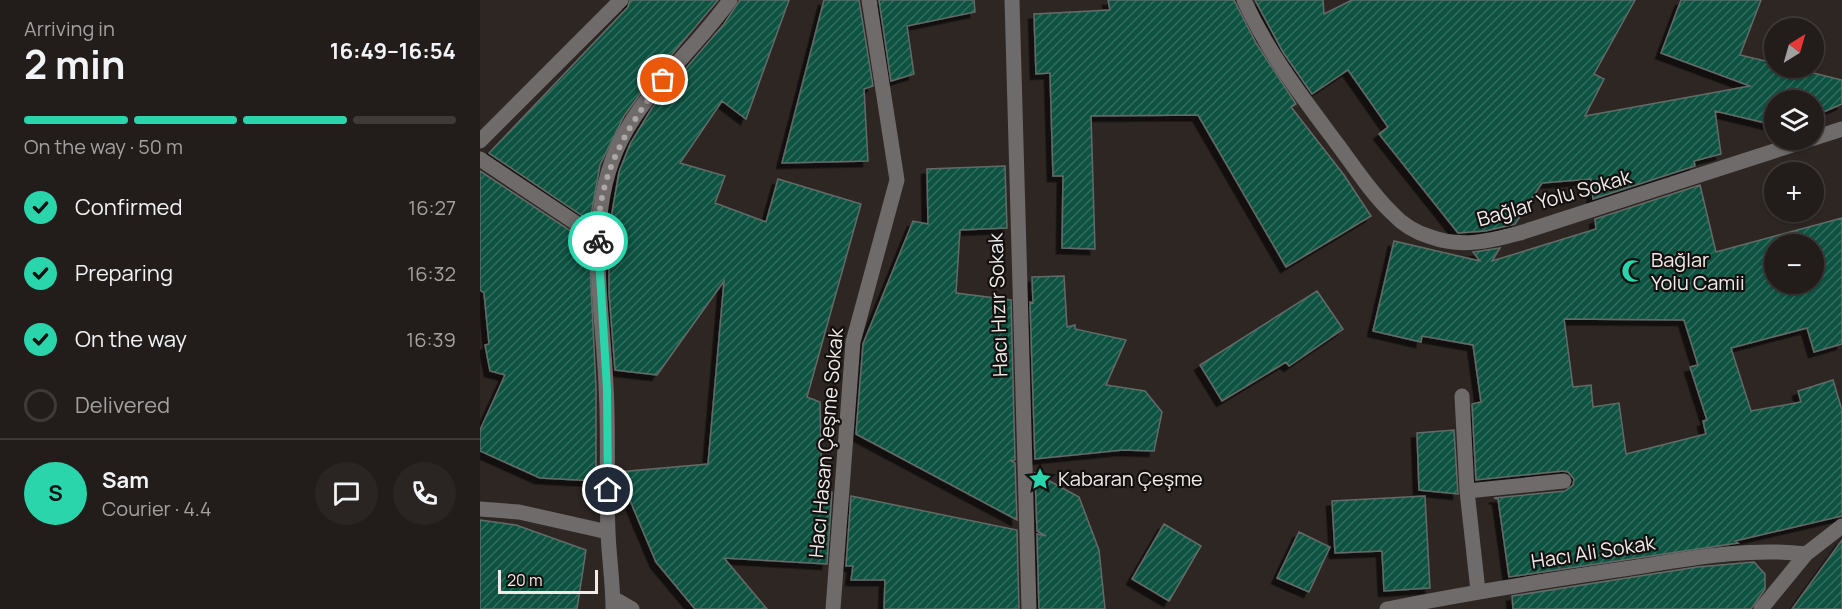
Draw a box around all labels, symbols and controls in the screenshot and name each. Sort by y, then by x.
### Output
text: Arriving in [24,15,115,42]
north arrow [1764,18,1824,78]
map controls [1764,18,1824,294]
text: 16:49–16:54 [330,36,456,66]
text: 2 min [24,37,125,91]
pin [637,54,688,105]
icon: bag [646,63,679,96]
button: layers [1764,90,1824,150]
text: On the way · 50 m [24,133,183,160]
street label: Bağlar Yolu Sokak [1474,162,1635,232]
button: + [1764,162,1824,222]
icon: check [24,191,57,224]
text: Confirmed [75,192,183,222]
text: 16:27 [408,194,456,221]
courier [568,211,628,271]
icon: bike [582,225,615,258]
street label: Hacı Hızır Sokak [981,231,1014,378]
button: − [1764,234,1824,294]
place label: Bağlar Yolu Camii [1651,246,1745,296]
icon: check [24,257,57,290]
text: Preparing [75,258,173,288]
mosque icon: Bağlar Yolu Camii [1620,258,1646,284]
text: 16:32 [407,260,456,287]
icon: check [24,323,57,356]
text: On the way [75,324,187,354]
text: 16:39 [406,326,456,353]
street label: Hacı Hasan Çeşme Sokak [802,326,849,559]
text: Delivered [75,390,170,420]
button: chat [315,462,378,525]
button: phone [393,462,456,525]
pin [582,464,633,515]
text: Sam [102,465,149,495]
place label: Kabaran Çeşme [1058,465,1203,492]
place icon: Kabaran Çeşme [1027,466,1053,492]
icon: home [591,473,624,506]
text: S [48,478,63,508]
text: Courier · 4.4 [102,495,212,522]
street label: Hacı Ali Sokak [1529,528,1658,575]
scale bar [498,567,598,594]
text: 20 m [507,569,543,591]

